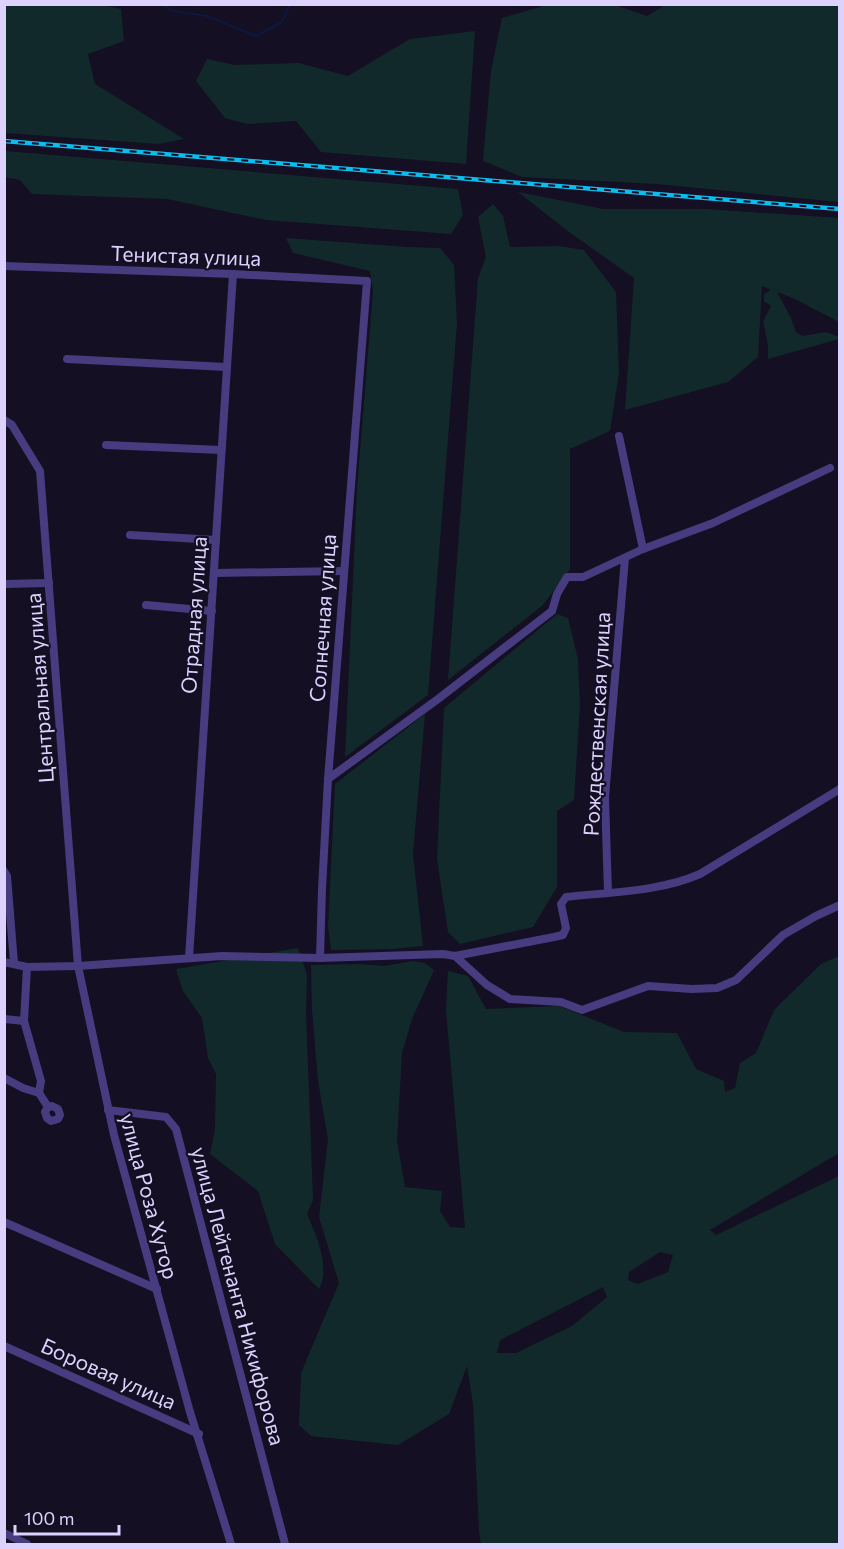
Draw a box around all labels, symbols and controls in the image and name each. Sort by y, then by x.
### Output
street label: Тенистая улица [110,240,262,270]
street label: Солнечная улица [304,533,340,703]
street label: Отрадная улица [175,535,211,695]
street label: Центральная улица [20,592,58,784]
street label: Рождественская улица [578,611,614,837]
street label: улица Роза Хутор [116,1110,184,1282]
street label: улица Лейтенанта Никифорова [187,1144,291,1448]
street label: Боровая улица [38,1332,180,1414]
scale bar [15,1498,118,1536]
text: 100 m [24,1507,74,1529]

